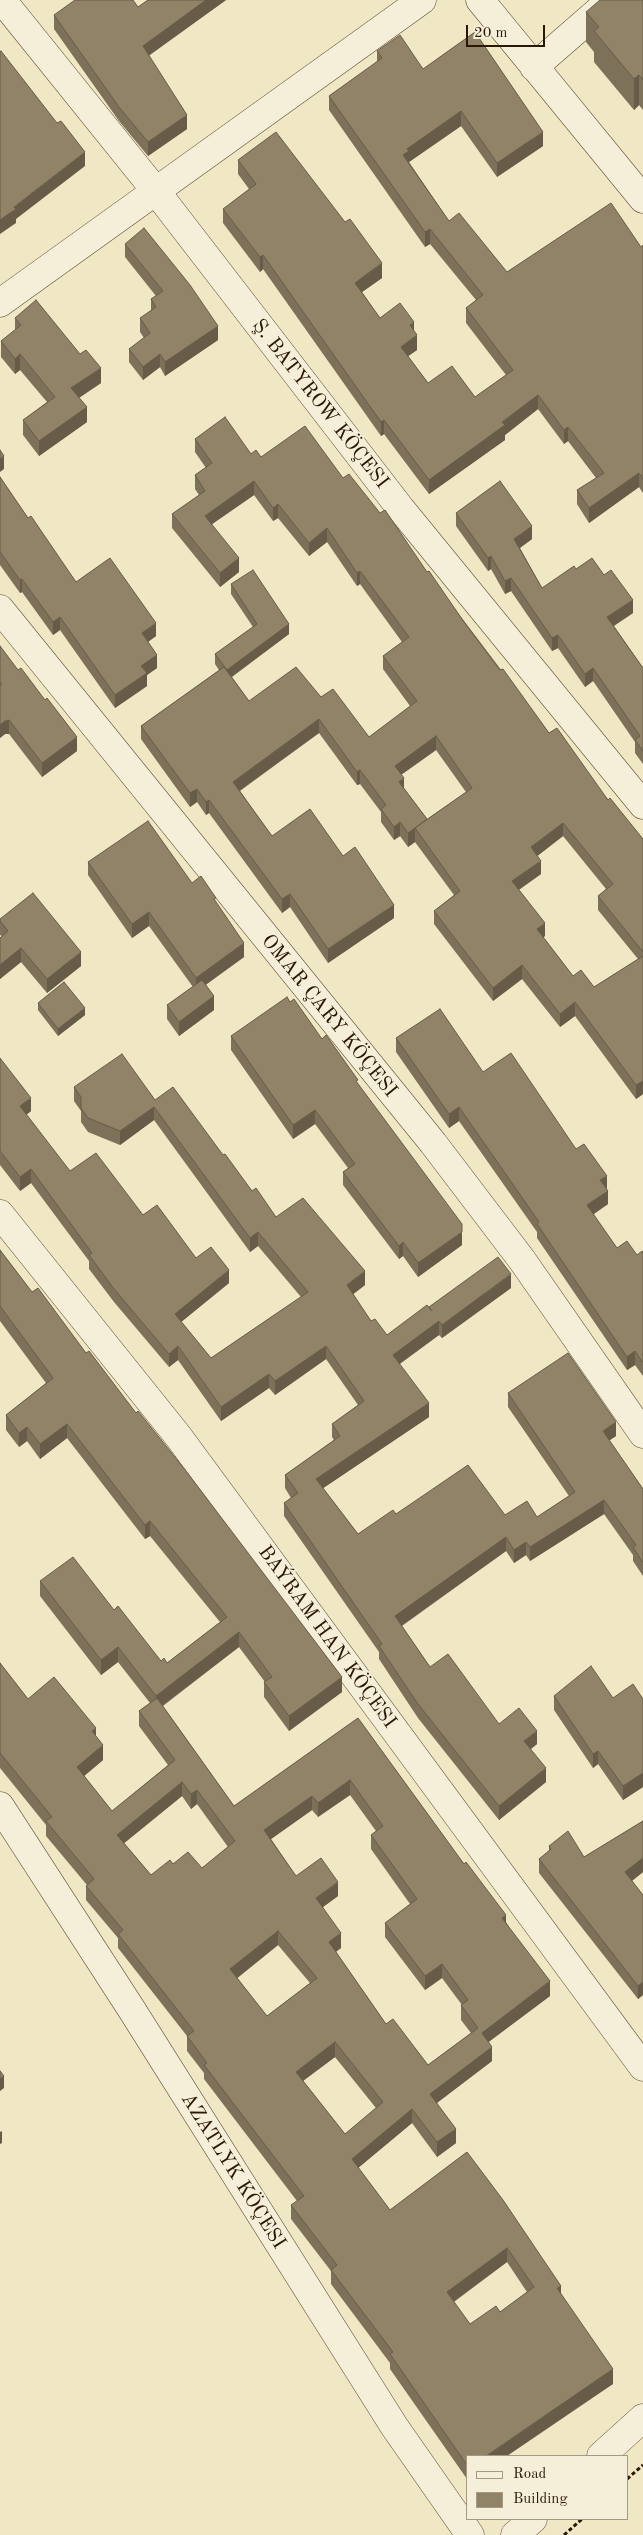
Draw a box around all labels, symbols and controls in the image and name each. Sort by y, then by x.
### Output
scale bar [468,15,547,47]
text: 20 m [474,26,508,41]
street label: Ş. BATYROW KÖÇESI [246,314,394,494]
street label: OMAR ÇARY KÖÇESI [256,930,402,1102]
street label: BAÝRAM HAN KÖÇESI [253,1541,401,1733]
street label: AZATLYK KÖÇESI [175,2089,291,2253]
legend [466,2455,628,2520]
text: Road [513,2467,546,2482]
text: Building [513,2492,568,2507]

